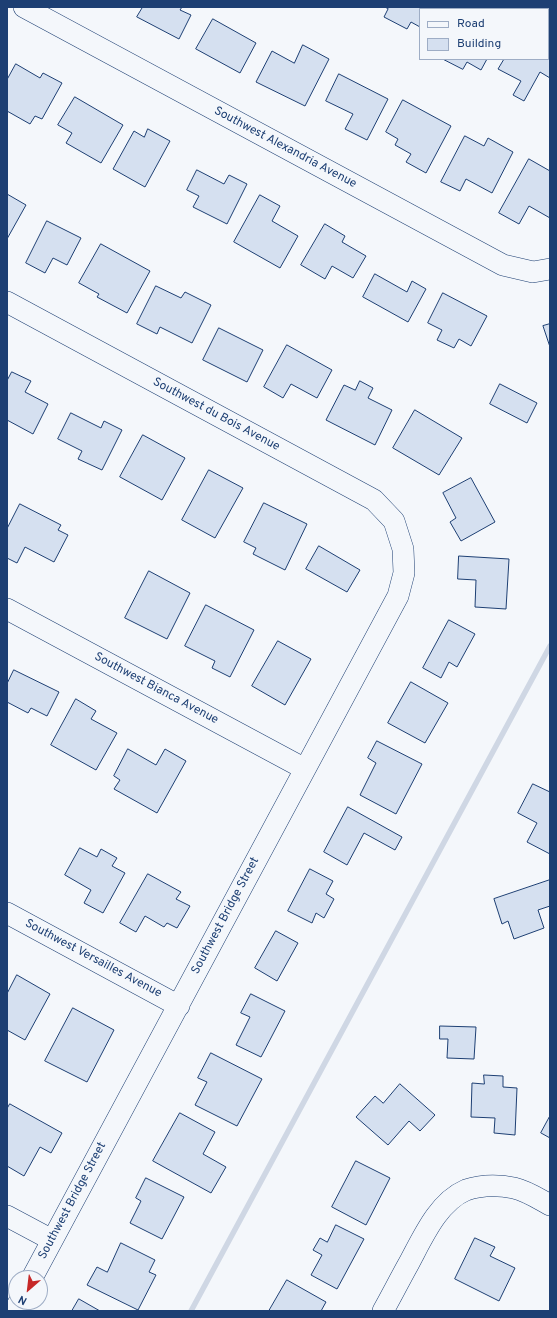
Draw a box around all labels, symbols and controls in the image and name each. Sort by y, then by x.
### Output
legend [419,8,549,60]
text: Road [457,16,485,32]
text: Building [457,36,501,52]
street label: Southwest Alexandria Avenue [211,104,359,192]
street label: Southwest du Bois Avenue [150,375,282,455]
street label: Southwest Bianca Avenue [91,650,221,728]
street label: Southwest Bridge Street [189,855,263,977]
street label: Southwest Versailles Avenue [22,917,164,1001]
street label: Southwest Bridge Street [36,1140,110,1262]
north arrow [8,1270,48,1310]
text: N [16,1292,30,1308]

